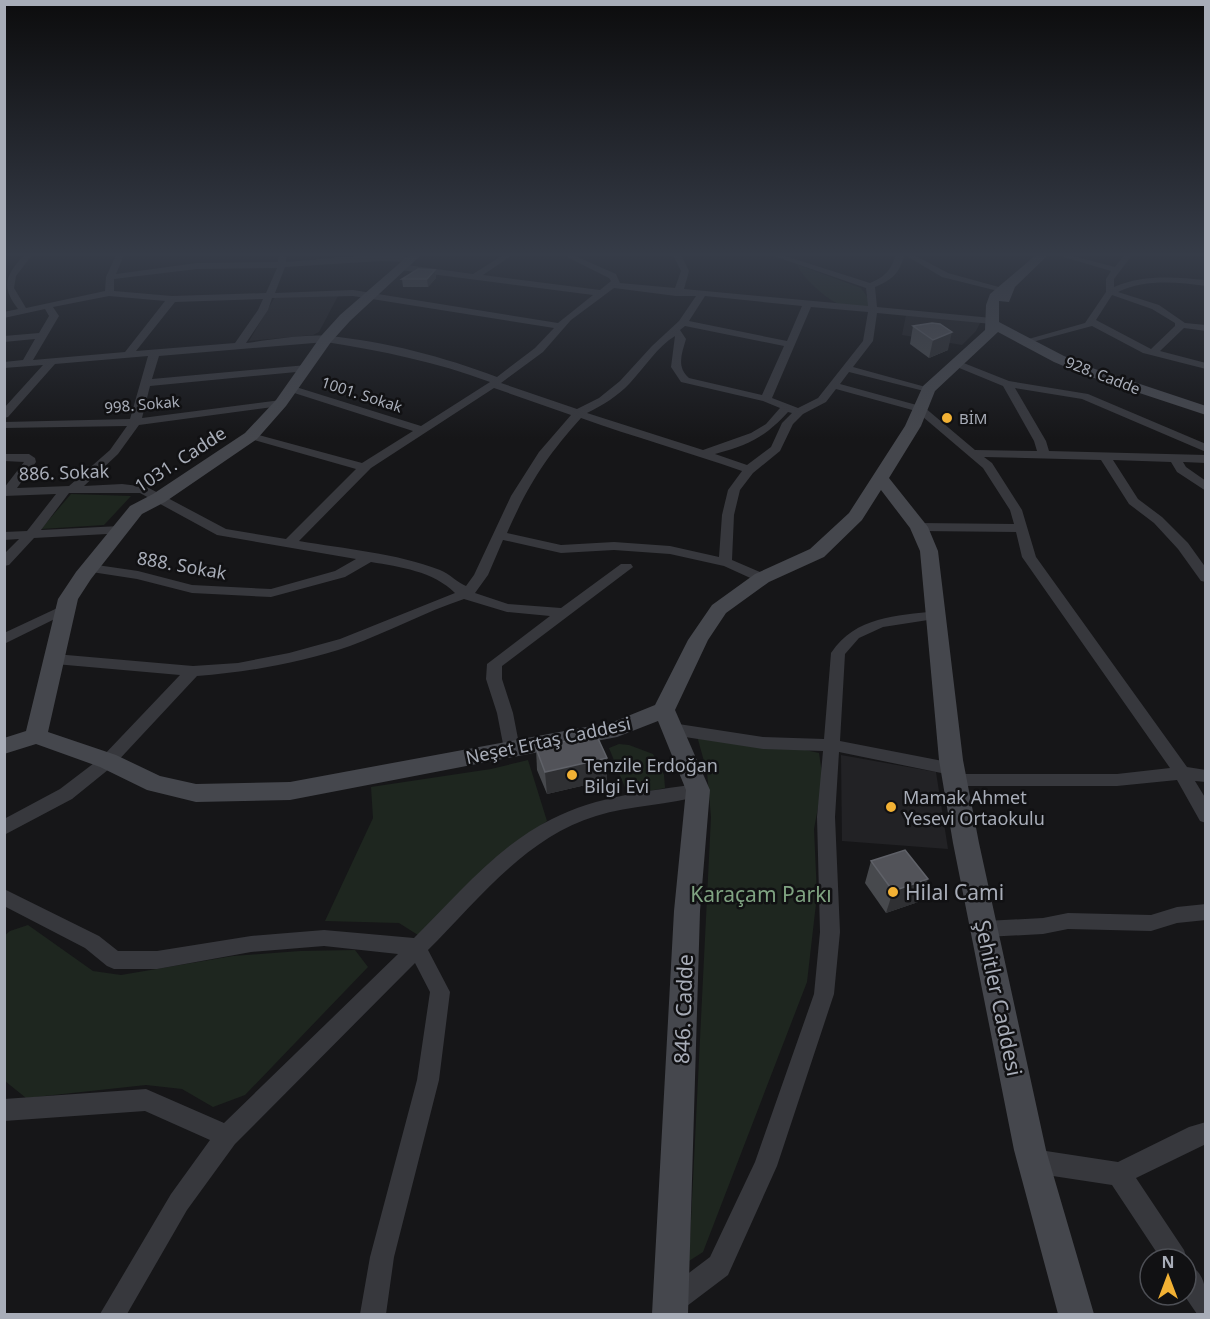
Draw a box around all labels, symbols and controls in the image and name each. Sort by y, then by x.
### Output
street label: 928. Cadde [1063,352,1143,398]
street label: 1001. Sokak [319,372,405,416]
street label: 998. Sokak [104,391,180,417]
place label: BİM [959,408,987,428]
marker: BİM [940,411,954,425]
street label: 1031. Cadde [130,420,230,498]
street label: 886. Sokak [18,458,110,486]
street label: 888. Sokak [135,545,229,585]
street label: Neşet Ertaş Caddesi [463,711,633,769]
place label: Tenzile Erdoğan Bilgi Evi [584,753,718,798]
marker: Tenzile Erdoğan Bilgi Evi [565,768,579,782]
place label: Mamak Ahmet Yesevi Ortaokulu [903,785,1045,830]
marker: Mamak Ahmet Yesevi Ortaokulu [884,800,898,814]
place label: Hilal Cami [905,878,1004,906]
park label: Karaçam Parkı [690,880,832,908]
marker: Hilal Cami [886,885,900,899]
street label: Şehitler Caddesi [969,917,1029,1079]
street label: 846. Cadde [667,954,699,1064]
north arrow [1138,1247,1198,1307]
text: N [1161,1251,1175,1273]

